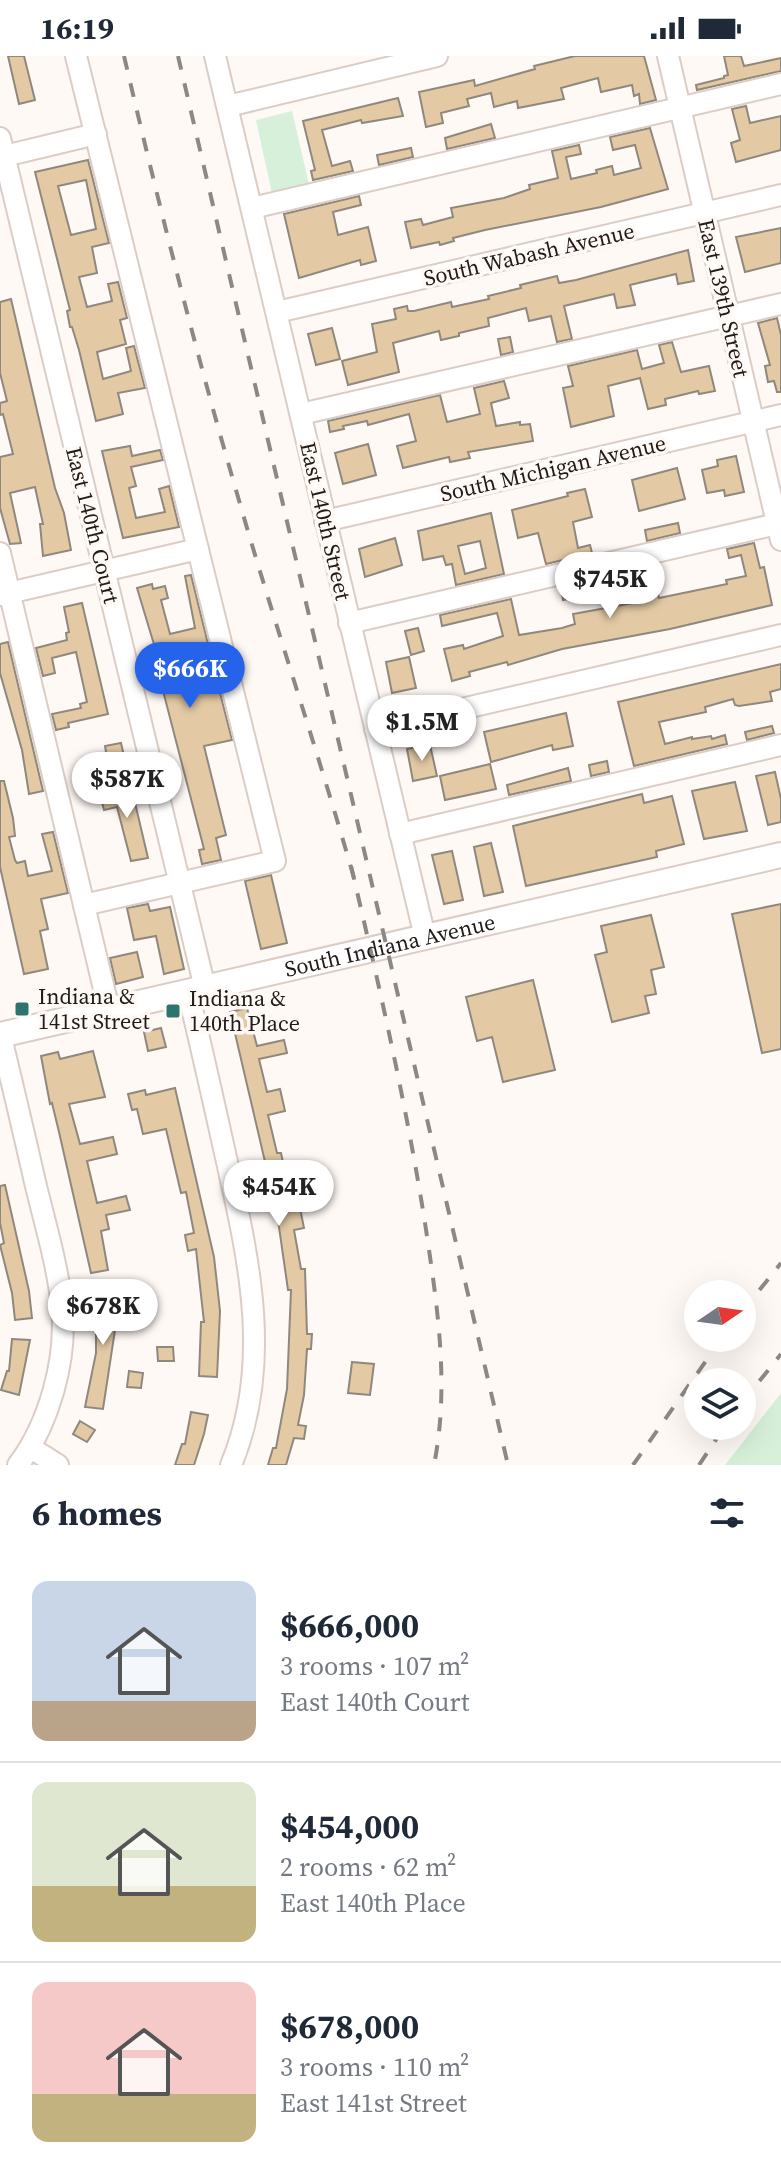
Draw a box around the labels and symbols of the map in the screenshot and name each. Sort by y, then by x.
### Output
street label: South Wabash Avenue [421,215,637,293]
street label: East 139th Street [691,216,757,381]
street label: South Michigan Avenue [437,427,669,509]
street label: East 140th Street [293,439,359,604]
street label: East 140th Court [59,444,127,607]
pin: $745K [554,552,666,620]
pin: $666K [134,642,246,710]
pin: $1.5M [366,695,478,763]
pin: $587K [71,752,183,820]
street label: South Indiana Avenue [282,906,498,984]
place label: Indiana & 141st Street [38,981,151,1036]
place label: Indiana & 140th Place [189,983,300,1038]
marker: Indiana & 141st Street [13,1000,31,1018]
marker: Indiana & 140th Place [164,1002,182,1020]
pin: $454K [223,1160,335,1228]
pin: $678K [47,1279,159,1347]
north arrow [684,1280,756,1352]

